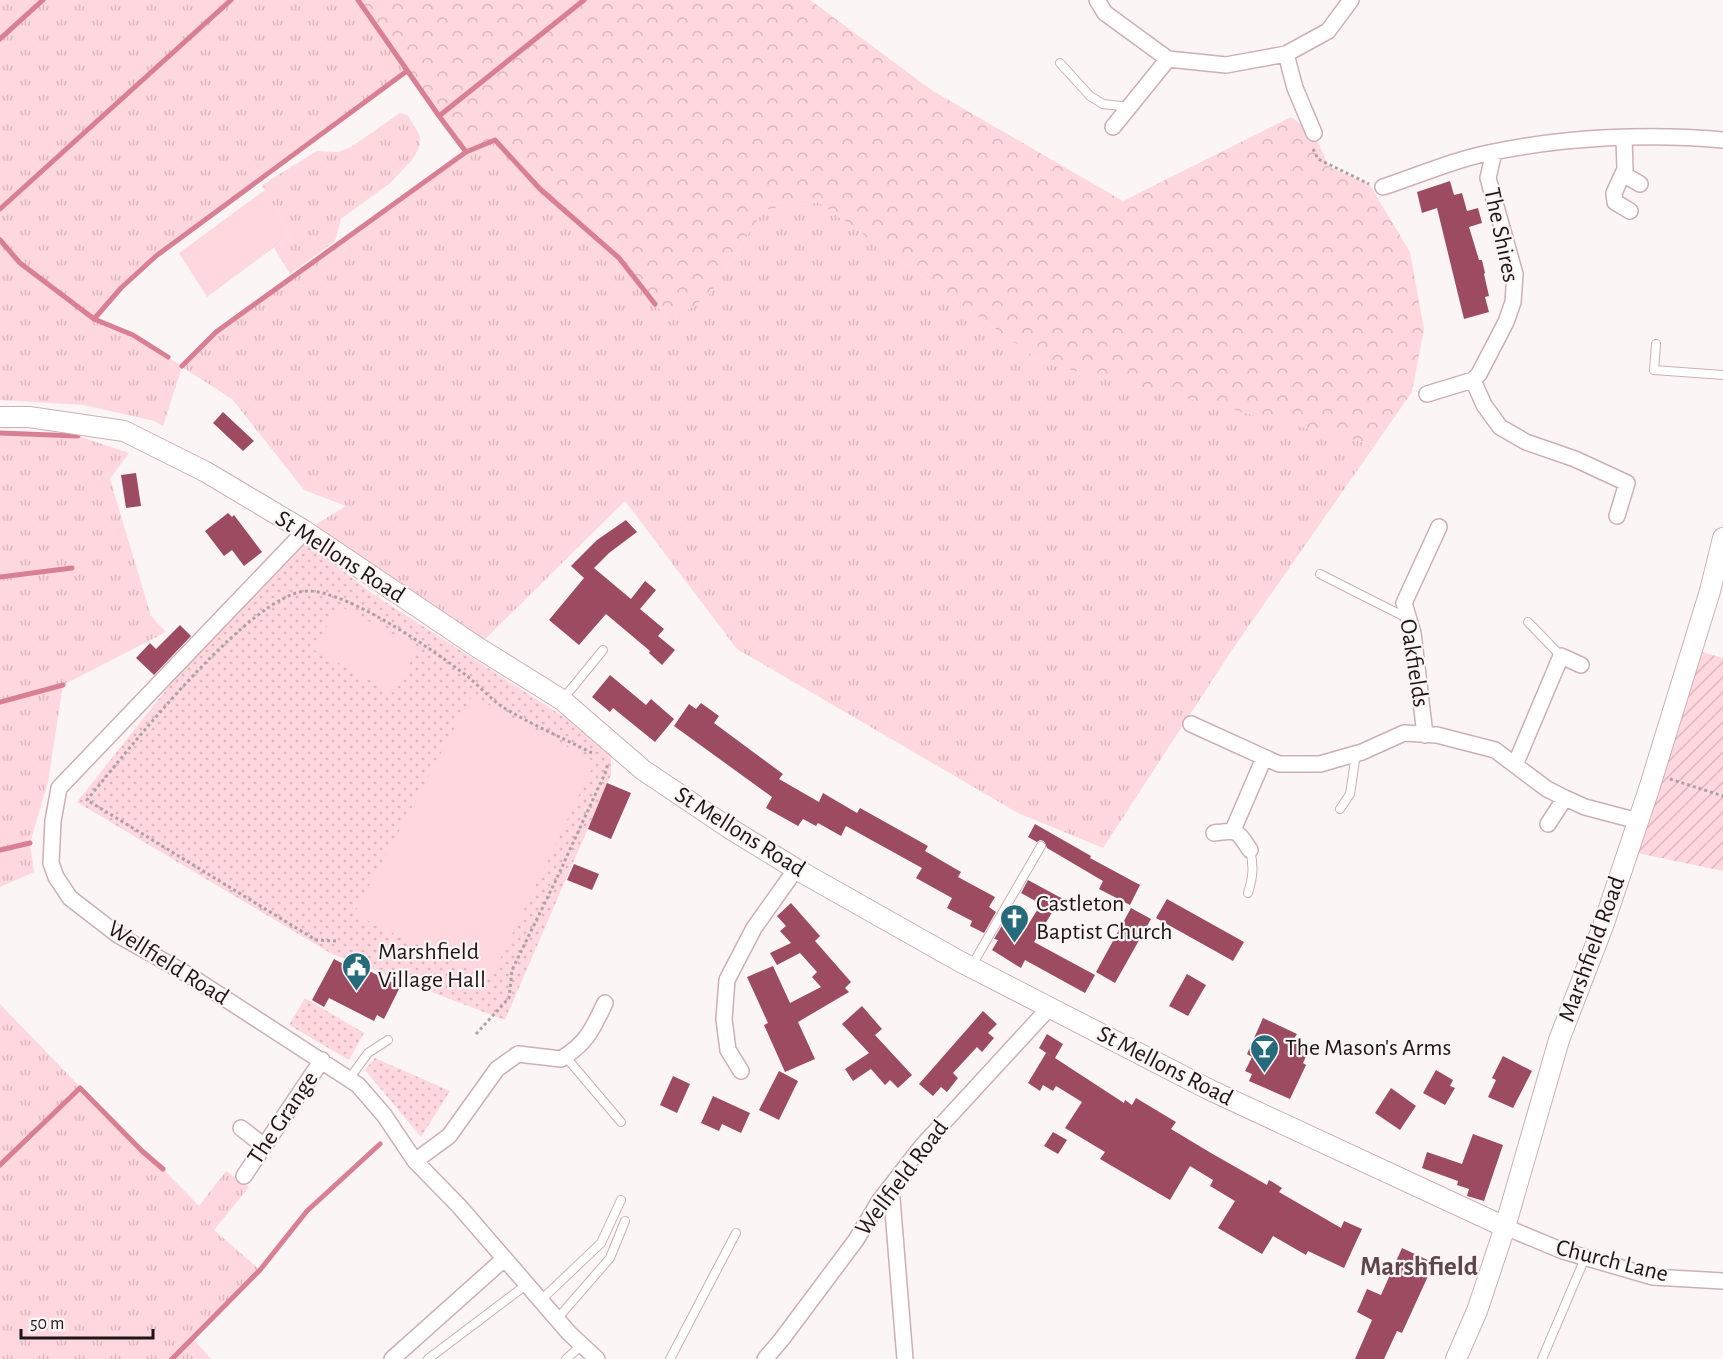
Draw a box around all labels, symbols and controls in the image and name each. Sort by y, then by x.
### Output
street label: The Shires [1479,186,1523,284]
street label: St Mellons Road [271,506,409,608]
street label: Oakfields [1395,617,1433,709]
street label: St Mellons Road [671,782,809,882]
street label: Marshfield Road [1555,873,1629,1025]
place label: Castleton Baptist Church [1036,892,1173,944]
church icon: Castleton Baptist Church [999,902,1031,944]
street label: Wellfield Road [103,916,233,1010]
place label: Marshfield Village Hall [378,940,486,992]
public building icon: Marshfield Village Hall [341,950,373,992]
street label: St Mellons Road [1093,1022,1237,1110]
bar icon: The Mason's Arms [1248,1032,1280,1074]
place label: The Mason's Arms [1285,1036,1451,1060]
street label: The Grange [243,1067,323,1169]
street label: Wellfield Road [851,1116,953,1240]
street label: Church Lane [1553,1235,1671,1287]
district label: Marshfield [1360,1253,1478,1280]
scale bar [21,1302,153,1340]
text: 50 m [30,1315,64,1333]

